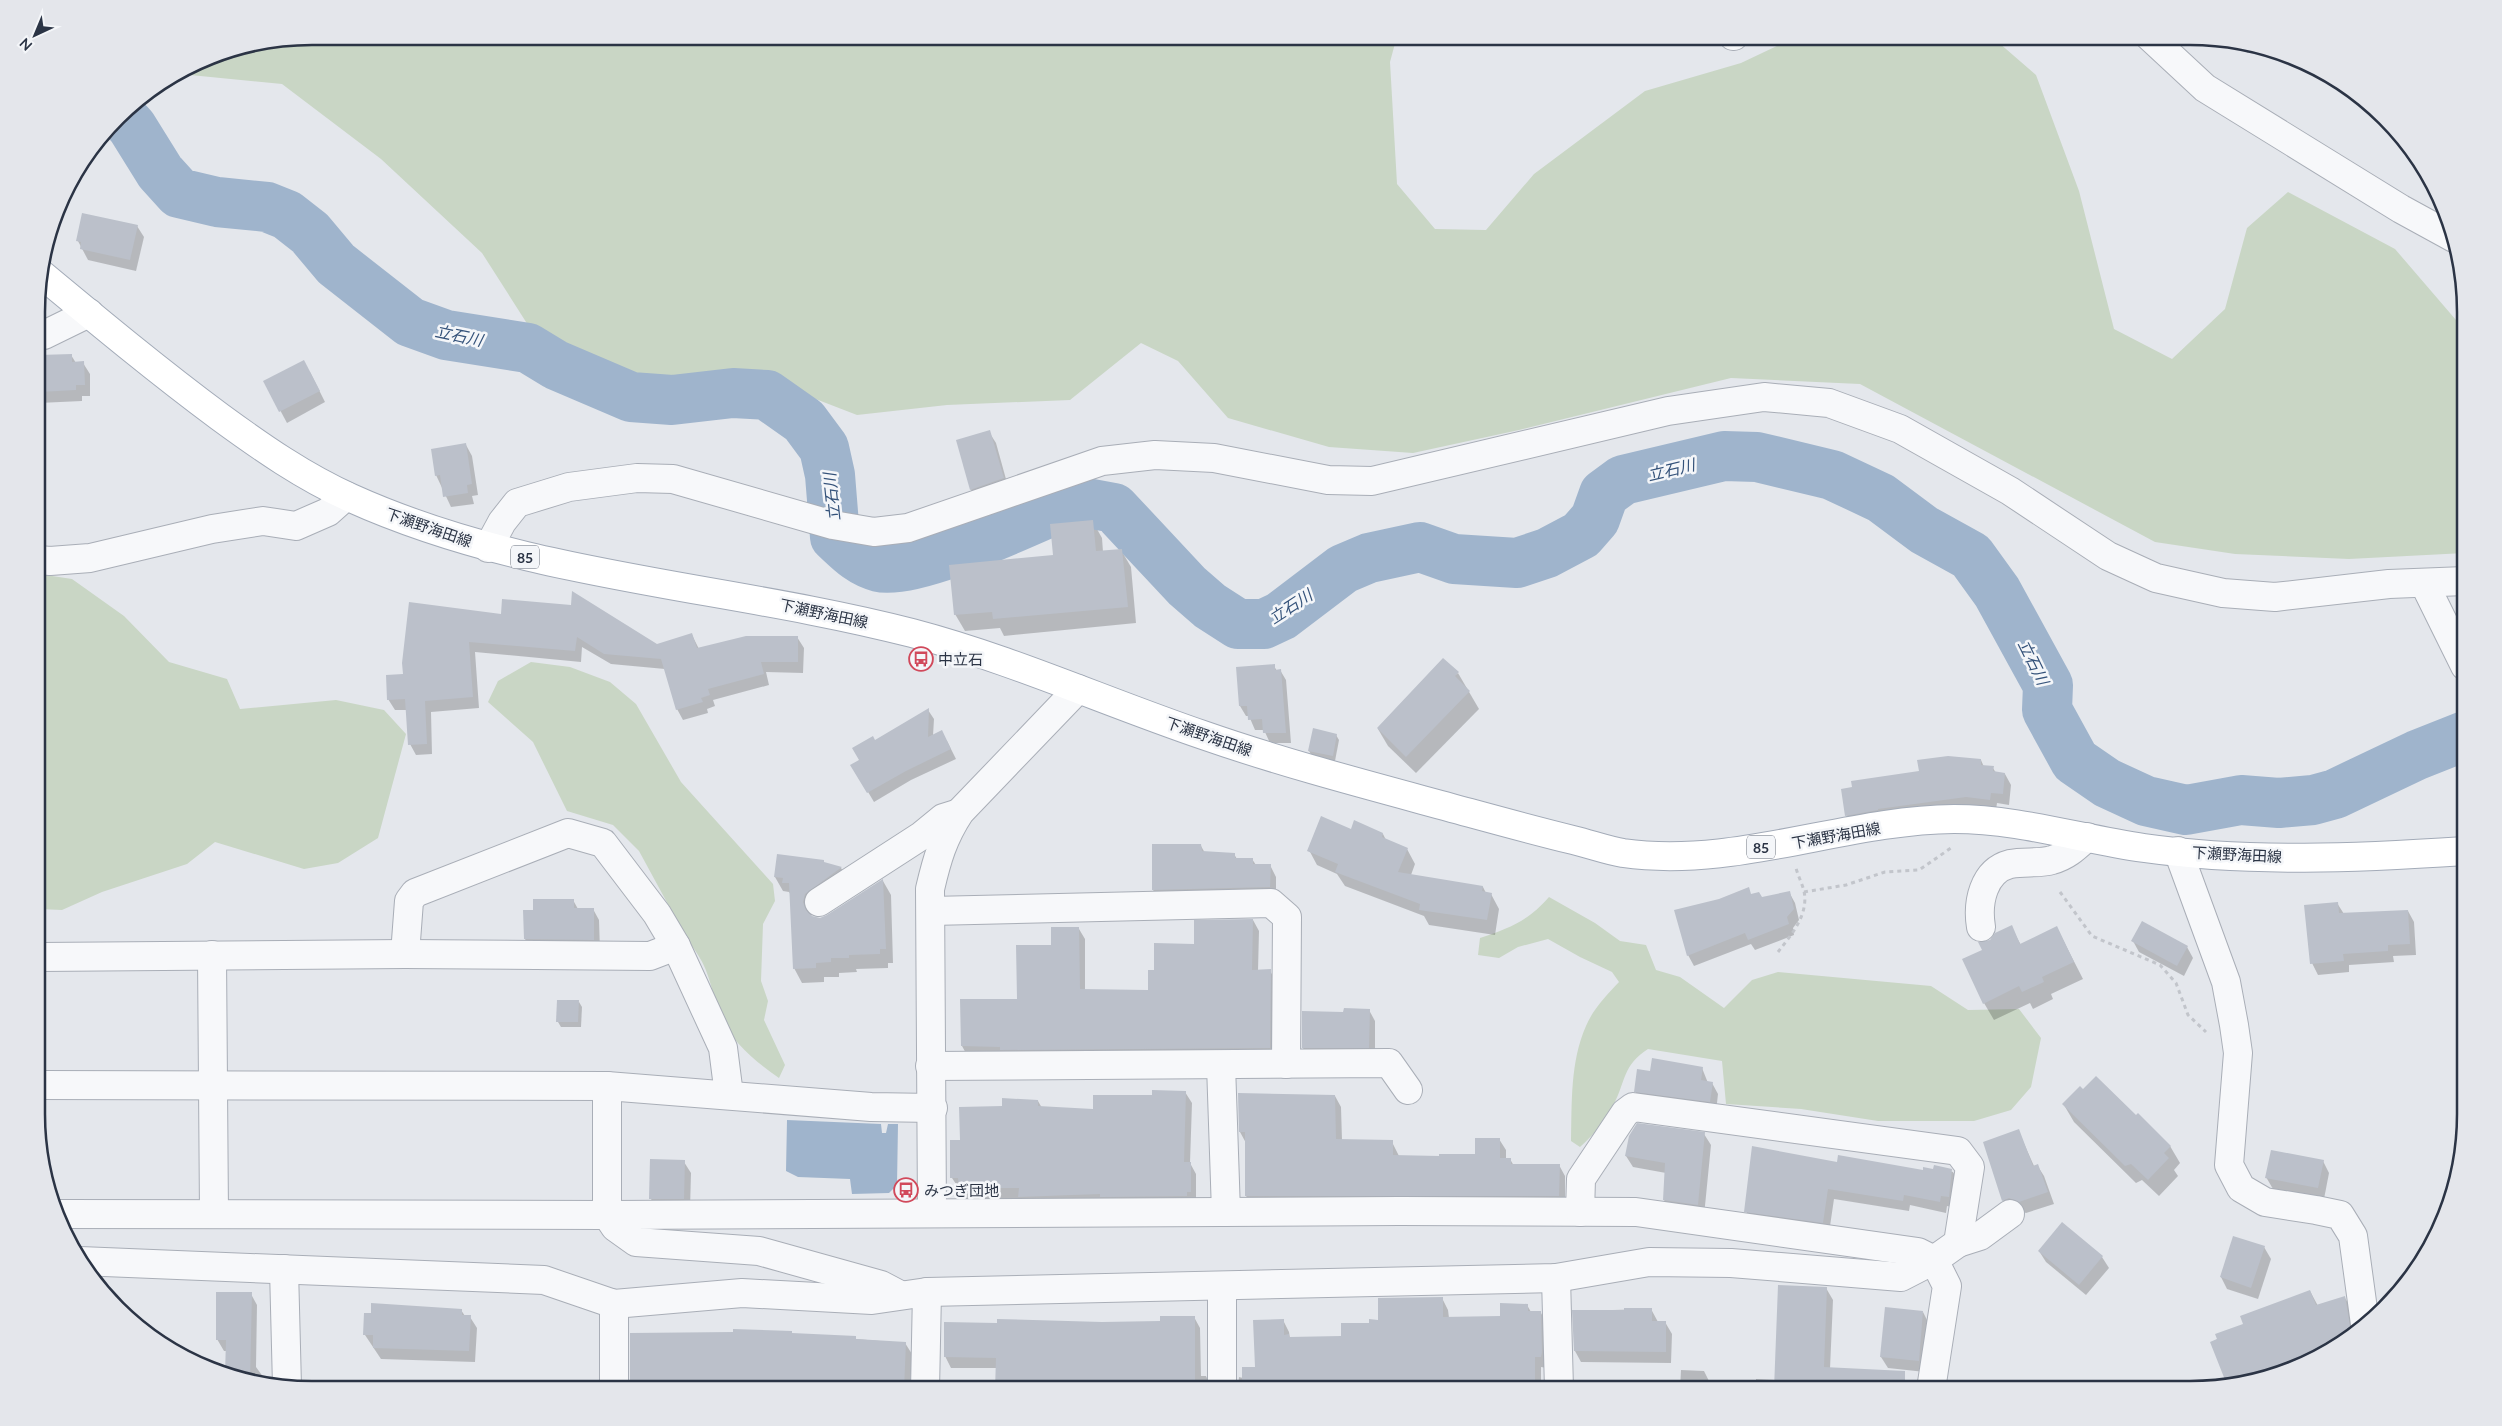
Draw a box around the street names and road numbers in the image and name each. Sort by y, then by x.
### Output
street label: 下瀬野海田線 [384,504,474,550]
road number: 85 [511,546,539,568]
street label: 下瀬野海田線 [778,595,870,631]
street label: 下瀬野海田線 [1164,713,1254,759]
street label: 下瀬野海田線 [1790,818,1882,852]
road number: 85 [1747,836,1775,859]
street label: 下瀬野海田線 [2192,843,2282,865]

